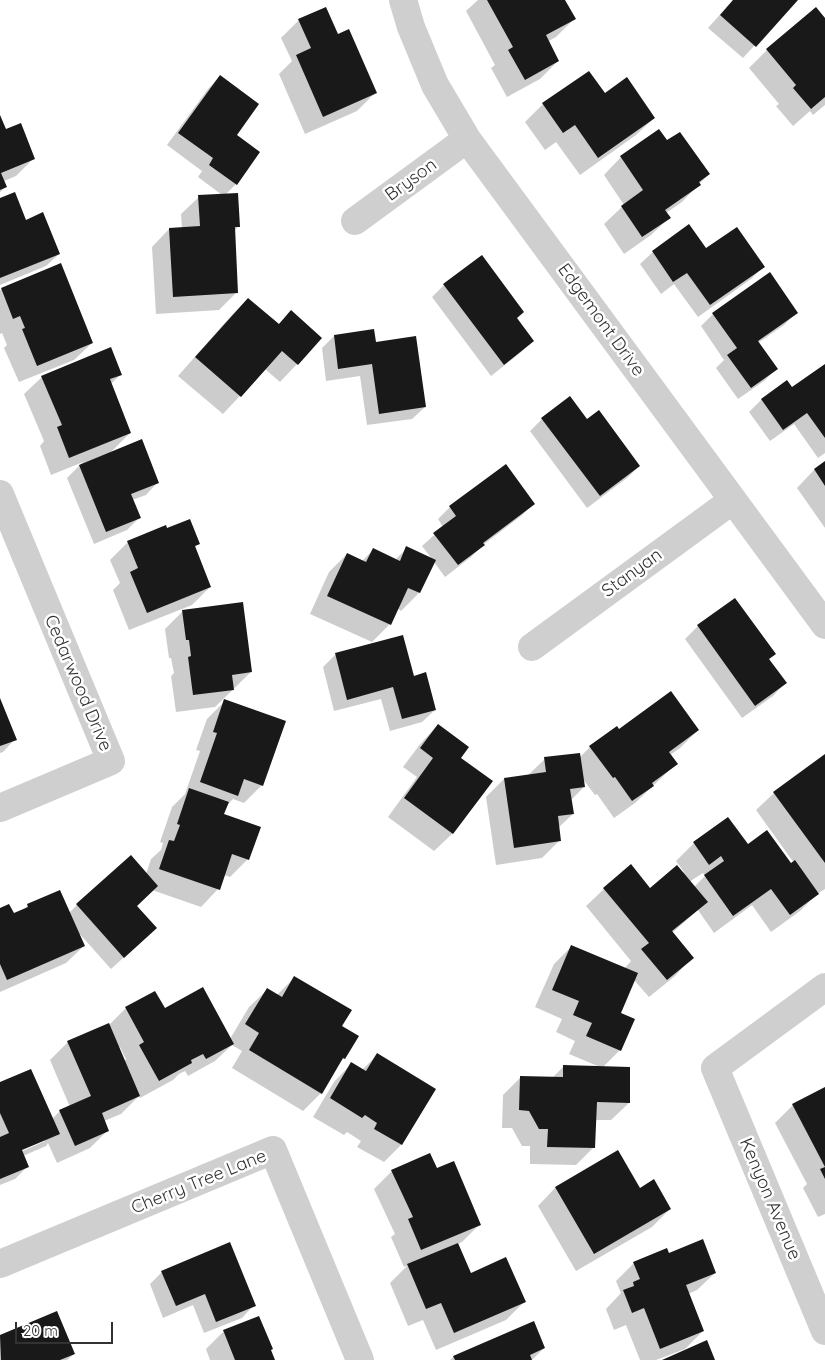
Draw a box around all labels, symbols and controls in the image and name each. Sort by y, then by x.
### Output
street label: Bryson [381,154,441,206]
street label: Edgemont Drive [553,259,649,381]
street label: Stanyan [598,544,666,602]
street label: Cedarwood Drive [40,612,116,754]
street label: Kenyon Avenue [735,1135,805,1263]
street label: Cherry Tree Lane [128,1145,270,1219]
scale bar [18,1312,115,1344]
text: 20 m [23,1321,58,1340]

